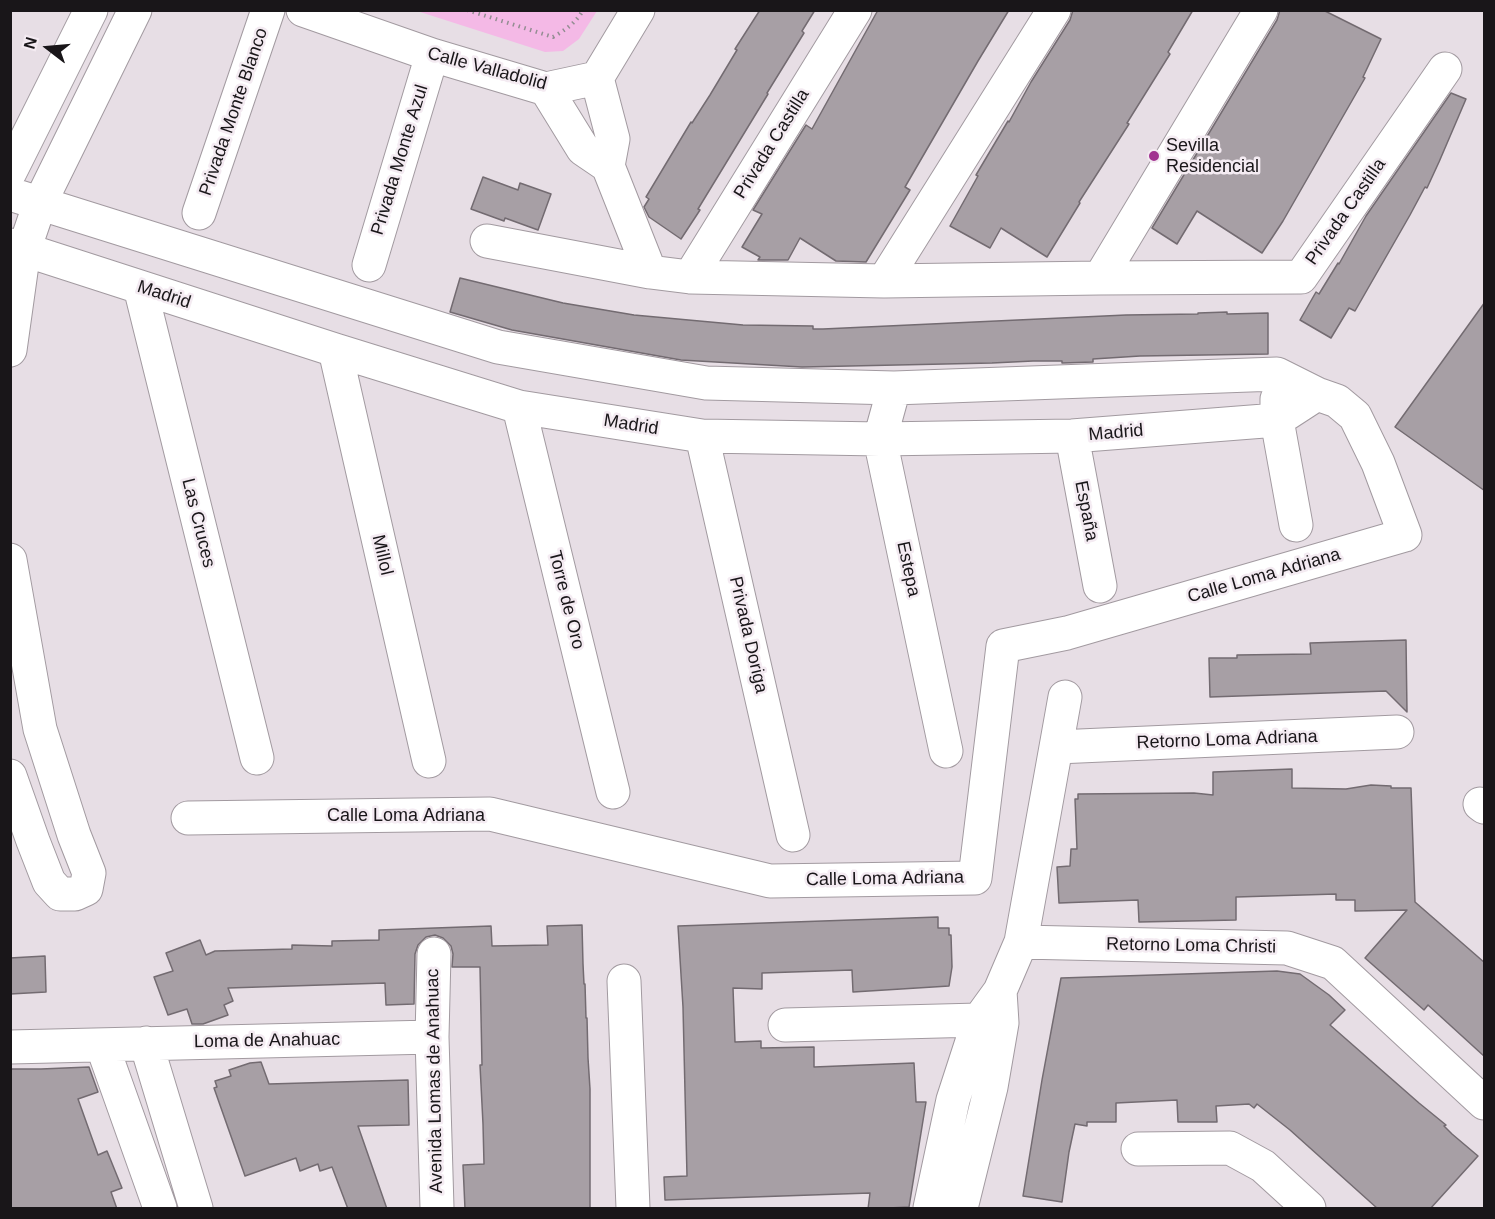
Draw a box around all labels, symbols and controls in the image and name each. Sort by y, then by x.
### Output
north arrow [18,18,78,78]
street label: Privada Monte Blanco [195,25,273,199]
text: N [20,35,40,51]
street label: Calle Valladolid [425,43,549,95]
street label: Privada Monte Azul [367,82,433,238]
street label: Privada Castilla [730,85,814,203]
place label: Sevilla Residencial [1166,135,1259,178]
marker: Sevilla Residencial [1147,149,1161,163]
street label: Privada Castilla [1301,155,1391,269]
street label: Madrid [134,276,194,314]
street label: Madrid [602,410,660,440]
street label: Madrid [1088,420,1144,446]
street label: Las Cruces [177,476,219,570]
street label: España [1070,479,1102,543]
street label: Millol [367,533,397,577]
street label: Estepa [892,539,924,599]
street label: Calle Loma Adriana [1185,544,1343,608]
street label: Torre de Oro [543,548,589,652]
street label: Privada Doriga [724,575,772,695]
street label: Retorno Loma Adriana [1136,726,1318,754]
street label: Calle Loma Adriana [327,805,485,827]
street label: Calle Loma Adriana [806,867,964,891]
street label: Retorno Loma Christi [1106,934,1276,958]
street label: Avenida Lomas de Anahuac [422,968,448,1194]
street label: Loma de Anahuac [194,1029,340,1053]

